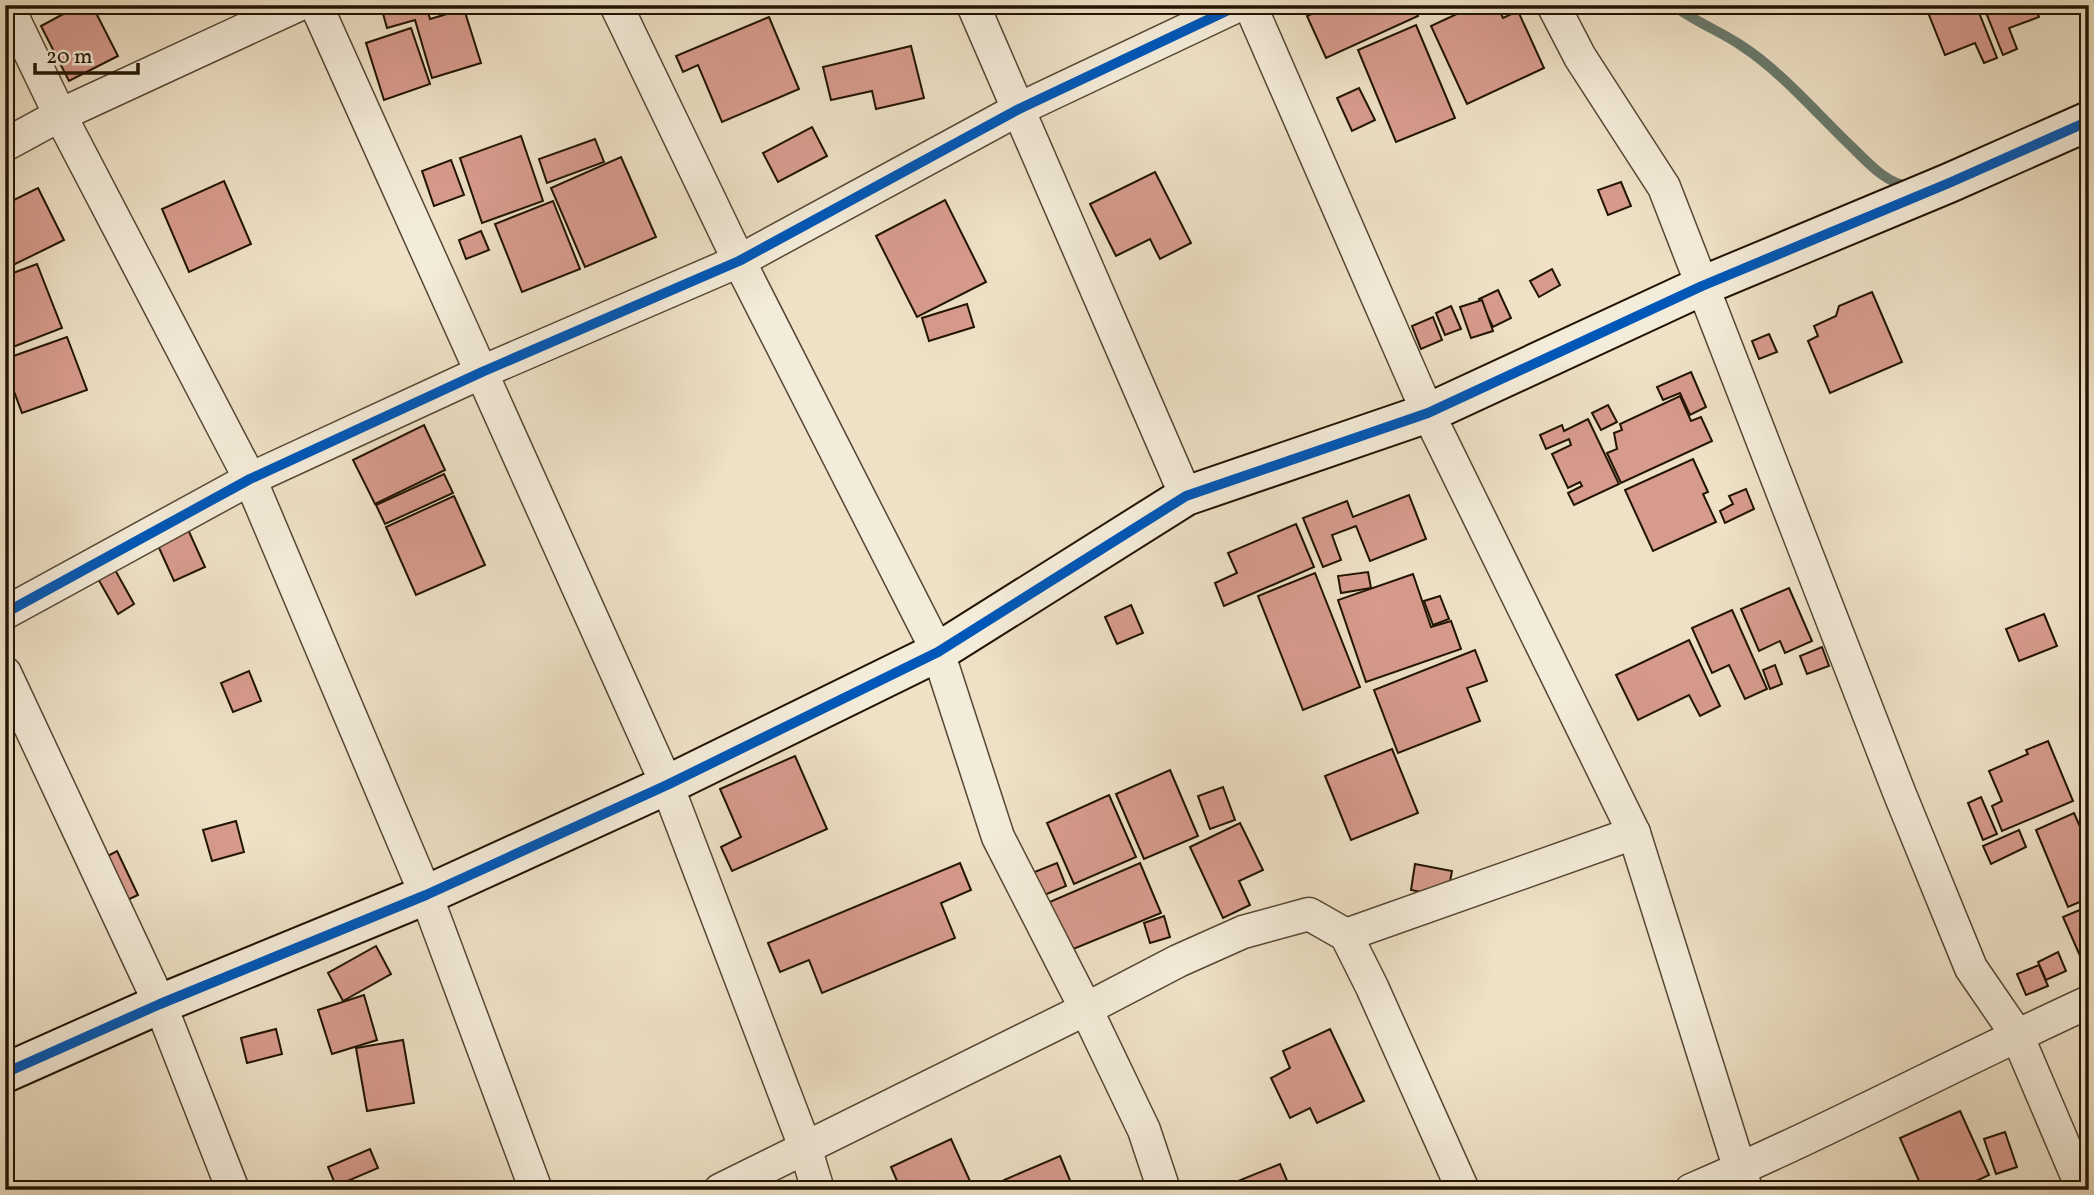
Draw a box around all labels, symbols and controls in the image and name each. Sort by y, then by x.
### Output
scale bar [35,32,138,76]
text: 20 m [46,43,92,72]

